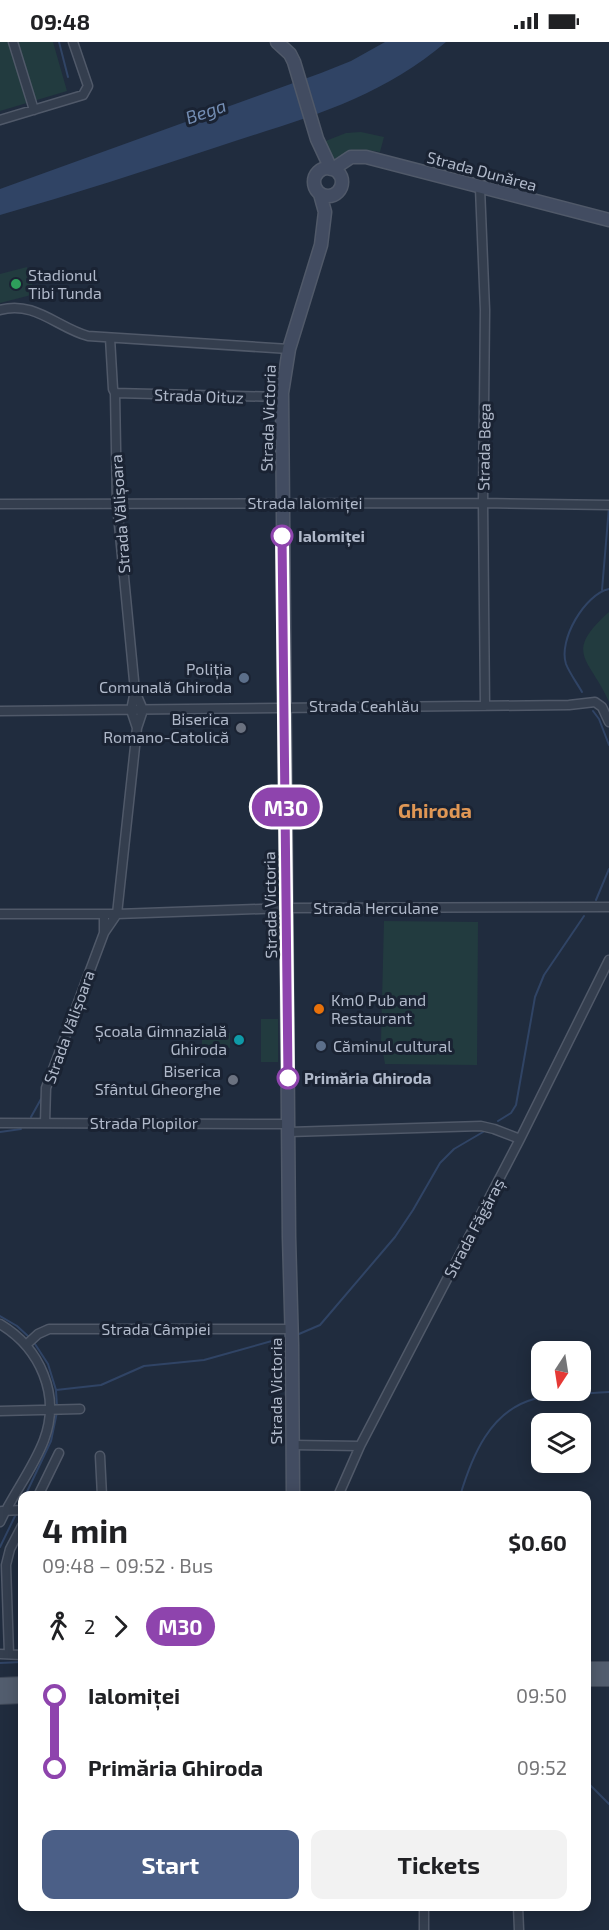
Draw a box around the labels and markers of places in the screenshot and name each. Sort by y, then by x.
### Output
place label: Stadionul Tibi Tunda [28,265,102,302]
marker: Stadionul Tibi Tunda [9,277,23,291]
marker: Ialomiței [271,525,293,547]
place label: Ialomiței [298,526,365,547]
place label: Poliția Comunală Ghiroda [99,659,232,696]
marker: Poliția Comunală Ghiroda [237,671,251,685]
place label: Biserica Romano-Catolică [103,709,229,746]
marker: Biserica Romano-Catolică [234,721,248,735]
place label: Km0 Pub and Restaurant [331,990,426,1027]
marker: Km0 Pub and Restaurant [312,1002,326,1016]
place label: Școala Gimnazială Ghiroda [95,1021,227,1058]
marker: Școala Gimnazială Ghiroda [232,1033,246,1047]
place label: Căminul cultural [333,1036,452,1055]
marker: Căminul cultural [314,1039,328,1053]
place label: Biserica Sfântul Gheorghe [95,1061,221,1098]
marker: Primăria Ghiroda [277,1067,299,1089]
place label: Primăria Ghiroda [304,1068,431,1087]
marker: Biserica Sfântul Gheorghe [226,1073,240,1087]

